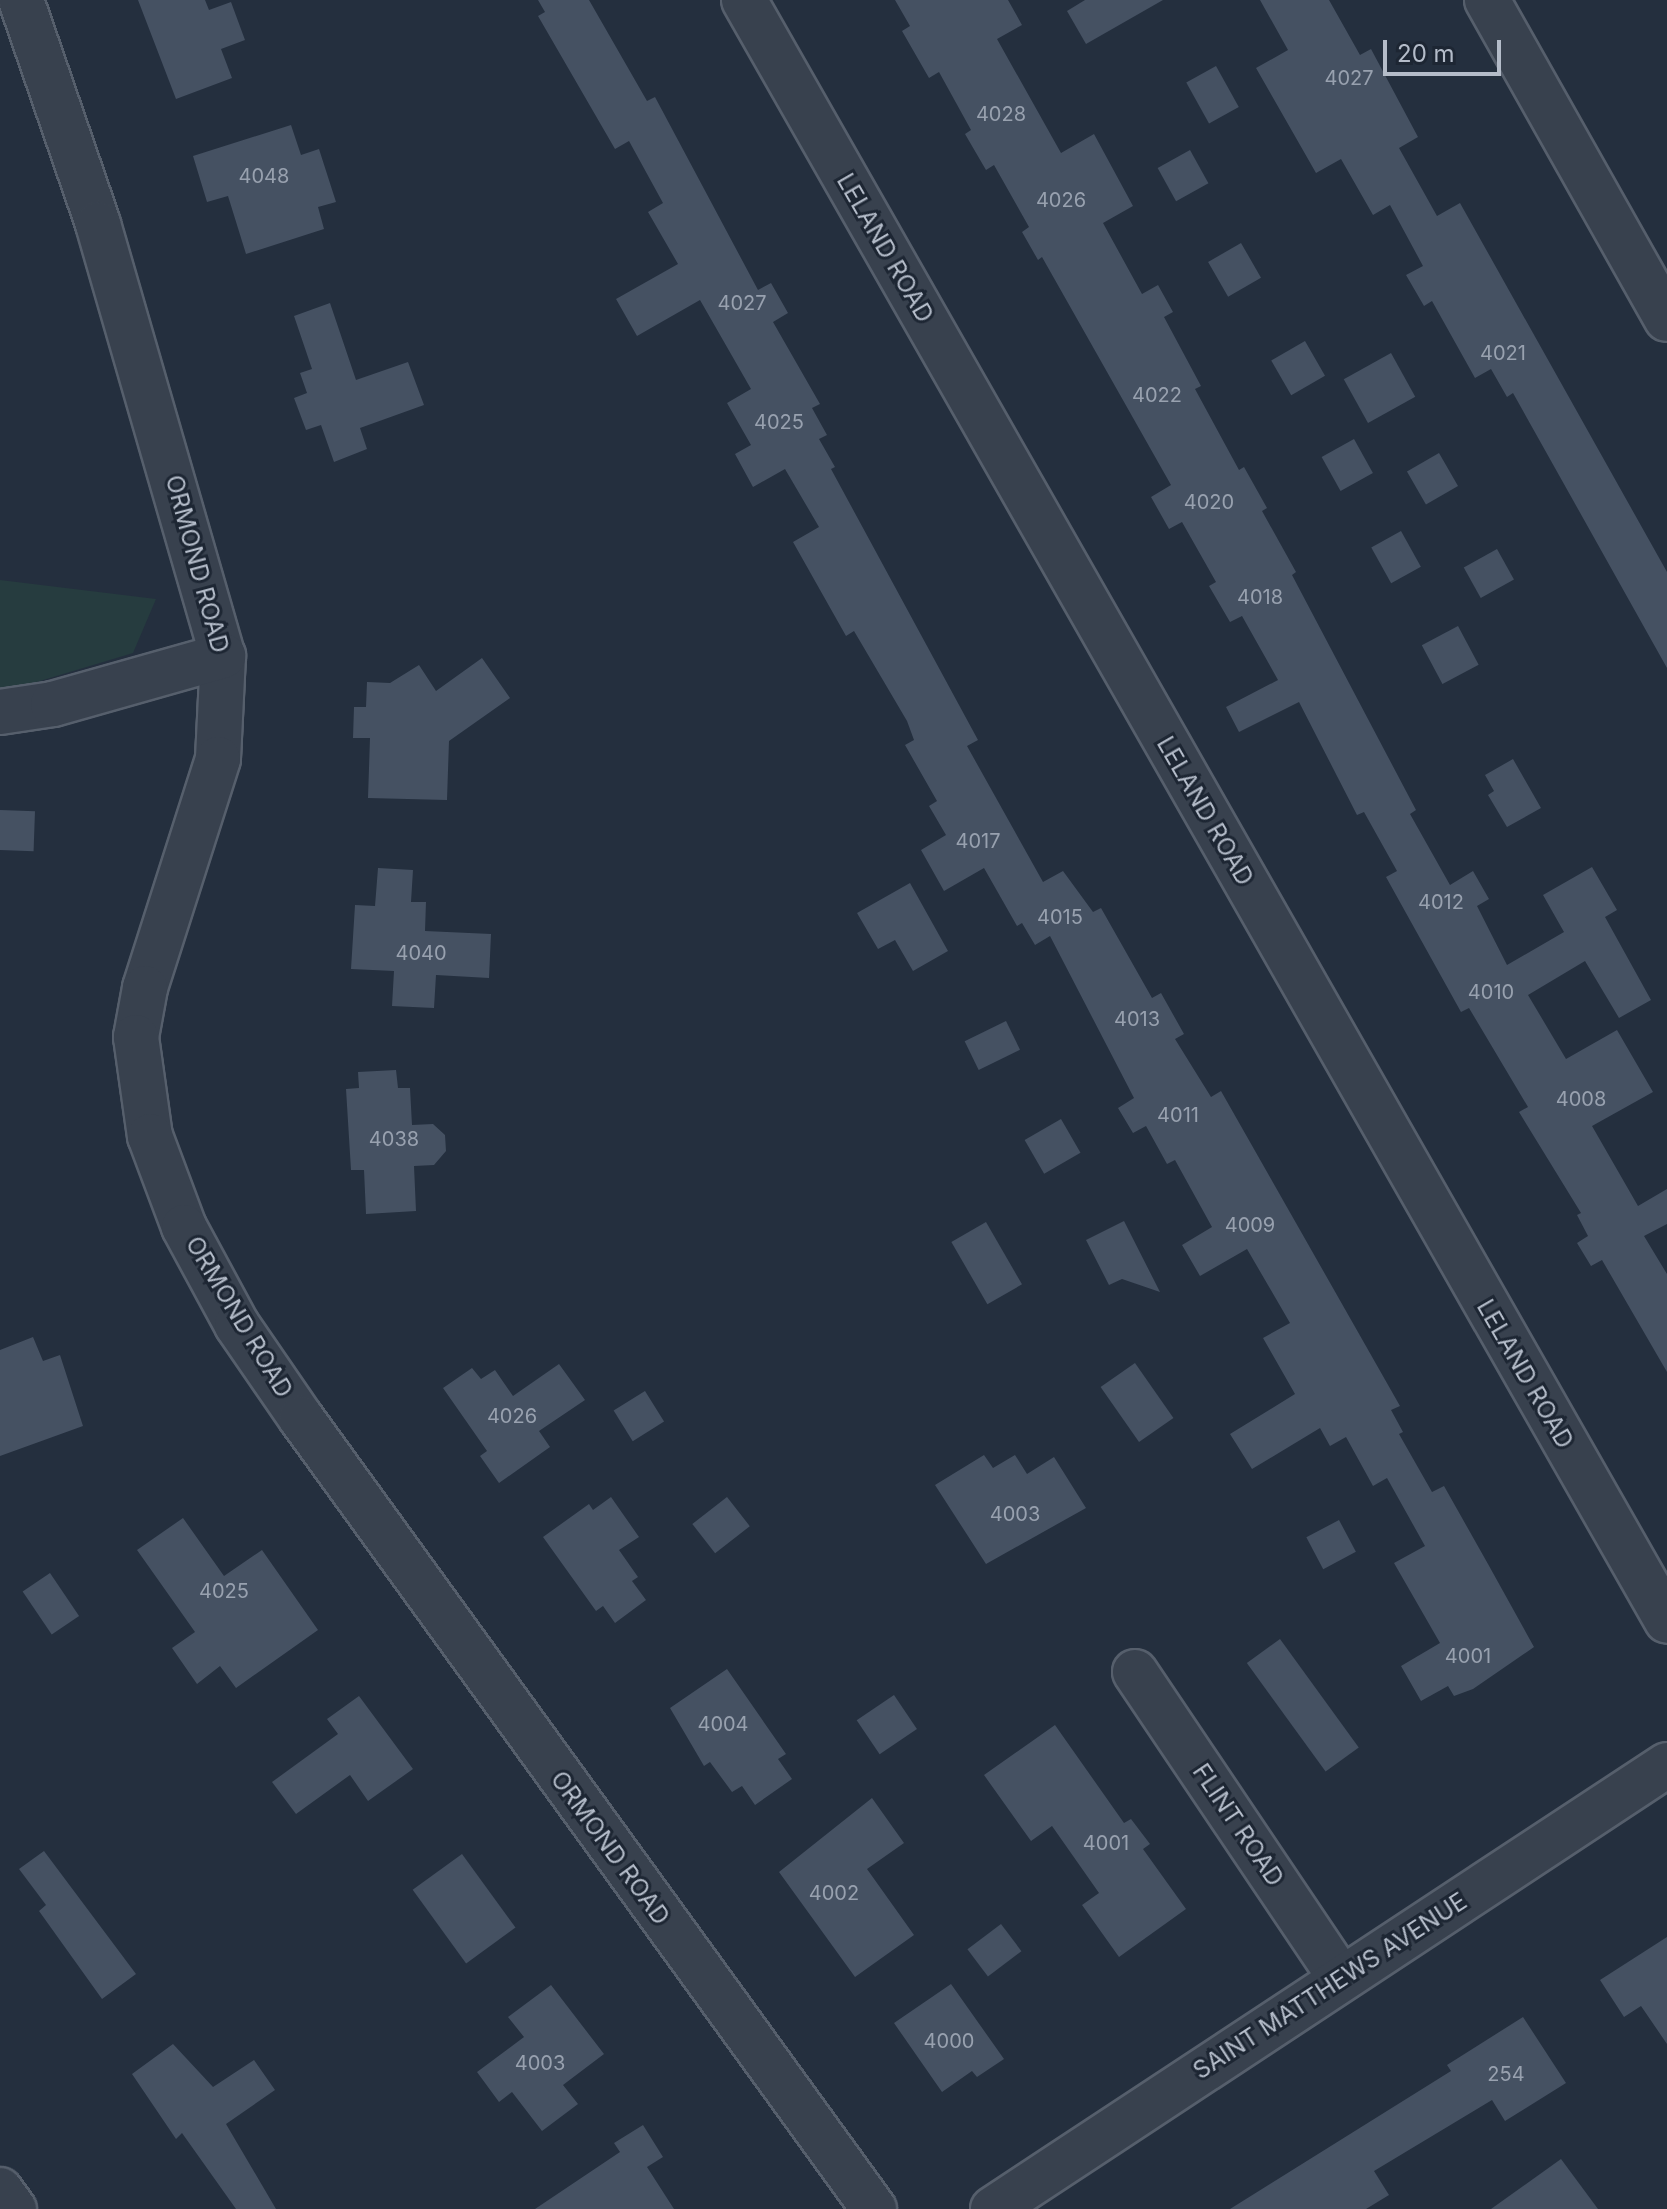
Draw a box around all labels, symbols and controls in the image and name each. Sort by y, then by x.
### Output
scale bar [1387,24,1505,74]
text: 20 m [1397,39,1455,68]
house number: 4027 [1324,66,1374,90]
house number: 4028 [976,102,1026,126]
house number: 4048 [239,164,289,188]
street label: LELAND ROAD [831,168,939,328]
house number: 4026 [1036,188,1086,212]
house number: 4027 [717,291,767,315]
house number: 4021 [1480,341,1526,365]
house number: 4022 [1132,383,1182,407]
house number: 4025 [754,410,804,434]
street label: ORMOND ROAD [159,472,235,656]
house number: 4020 [1184,490,1234,514]
house number: 4018 [1237,585,1283,609]
street label: LELAND ROAD [1151,731,1259,891]
house number: 4017 [956,829,1000,853]
house number: 4012 [1418,890,1464,914]
house number: 4015 [1037,905,1083,929]
house number: 4040 [395,941,447,965]
house number: 4010 [1468,980,1514,1004]
house number: 4013 [1114,1007,1160,1031]
house number: 4008 [1556,1087,1606,1111]
house number: 4011 [1157,1103,1199,1127]
house number: 4038 [369,1127,419,1151]
house number: 4009 [1225,1213,1275,1237]
street label: ORMOND ROAD [180,1231,298,1403]
street label: LELAND ROAD [1471,1294,1579,1454]
house number: 4026 [487,1404,537,1428]
house number: 4003 [990,1502,1040,1526]
house number: 4025 [199,1579,249,1603]
house number: 4001 [1445,1644,1491,1668]
house number: 4004 [697,1712,749,1736]
street label: FLINT ROAD [1187,1758,1289,1892]
street label: ORMOND ROAD [545,1766,675,1930]
house number: 4001 [1083,1831,1129,1855]
house number: 4002 [809,1881,859,1905]
street label: SAINT MATTHEWS AVENUE [1188,1887,1472,2085]
house number: 4000 [924,2029,974,2053]
house number: 4003 [515,2051,565,2075]
house number: 254 [1487,2062,1525,2086]

